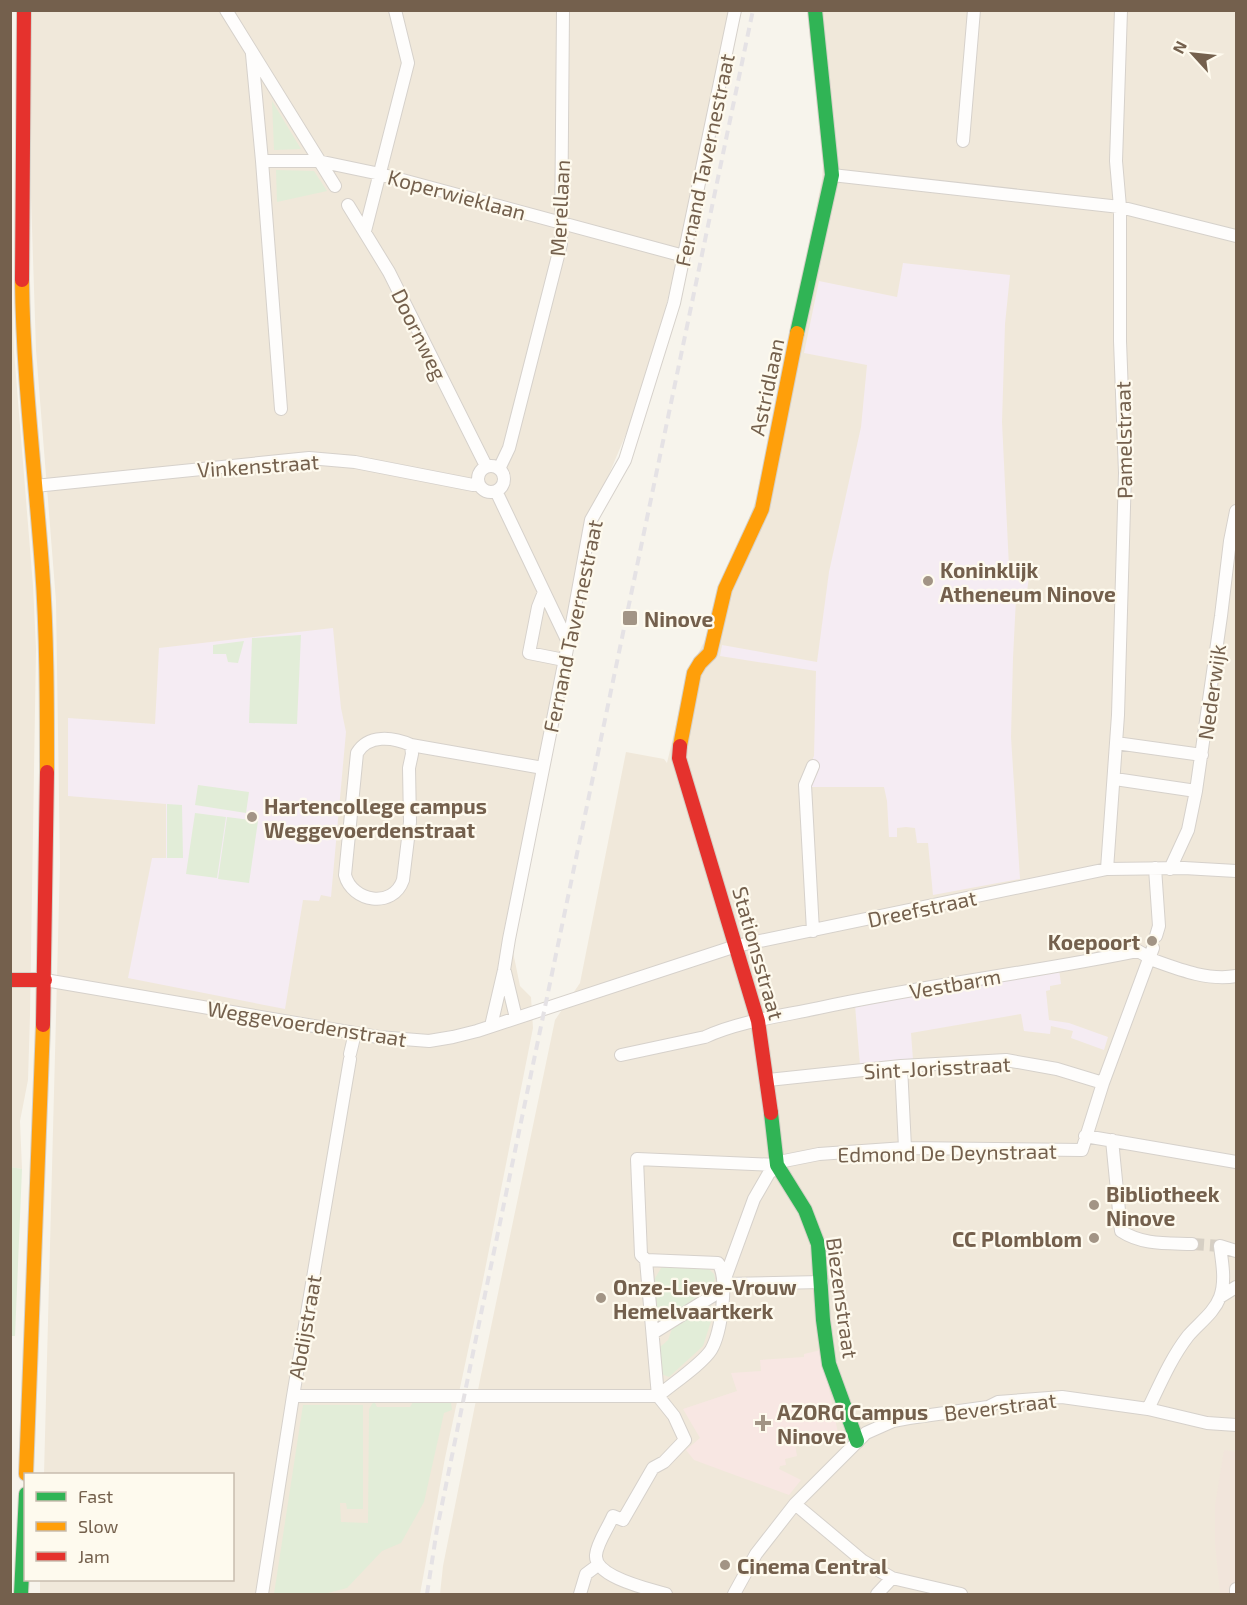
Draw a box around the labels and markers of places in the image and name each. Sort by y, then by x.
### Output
place label: Koninklijk Atheneum Ninove [940,557,1116,606]
marker: Koninklijk Atheneum Ninove [921,574,935,588]
place label: Ninove [644,606,713,631]
marker: Ninove [621,609,639,627]
place label: Hartencollege campus Weggevoerdenstraat [264,793,487,842]
marker: Hartencollege campus Weggevoerdenstraat [245,810,259,824]
place label: Koepoort [1048,929,1140,954]
marker: Koepoort [1145,934,1159,948]
place label: Bibliotheek Ninove [1106,1181,1220,1230]
marker: Bibliotheek Ninove [1087,1198,1101,1212]
place label: CC Plomblom [952,1226,1082,1251]
marker: CC Plomblom [1087,1231,1101,1245]
place label: Onze-Lieve-Vrouw Hemelvaartkerk [613,1274,797,1323]
marker: Onze-Lieve-Vrouw Hemelvaartkerk [594,1291,608,1305]
place label: AZORG Campus Ninove [777,1399,928,1448]
marker: AZORG Campus Ninove [754,1414,772,1432]
place label: Cinema Central [737,1553,888,1578]
marker: Cinema Central [718,1558,732,1572]

